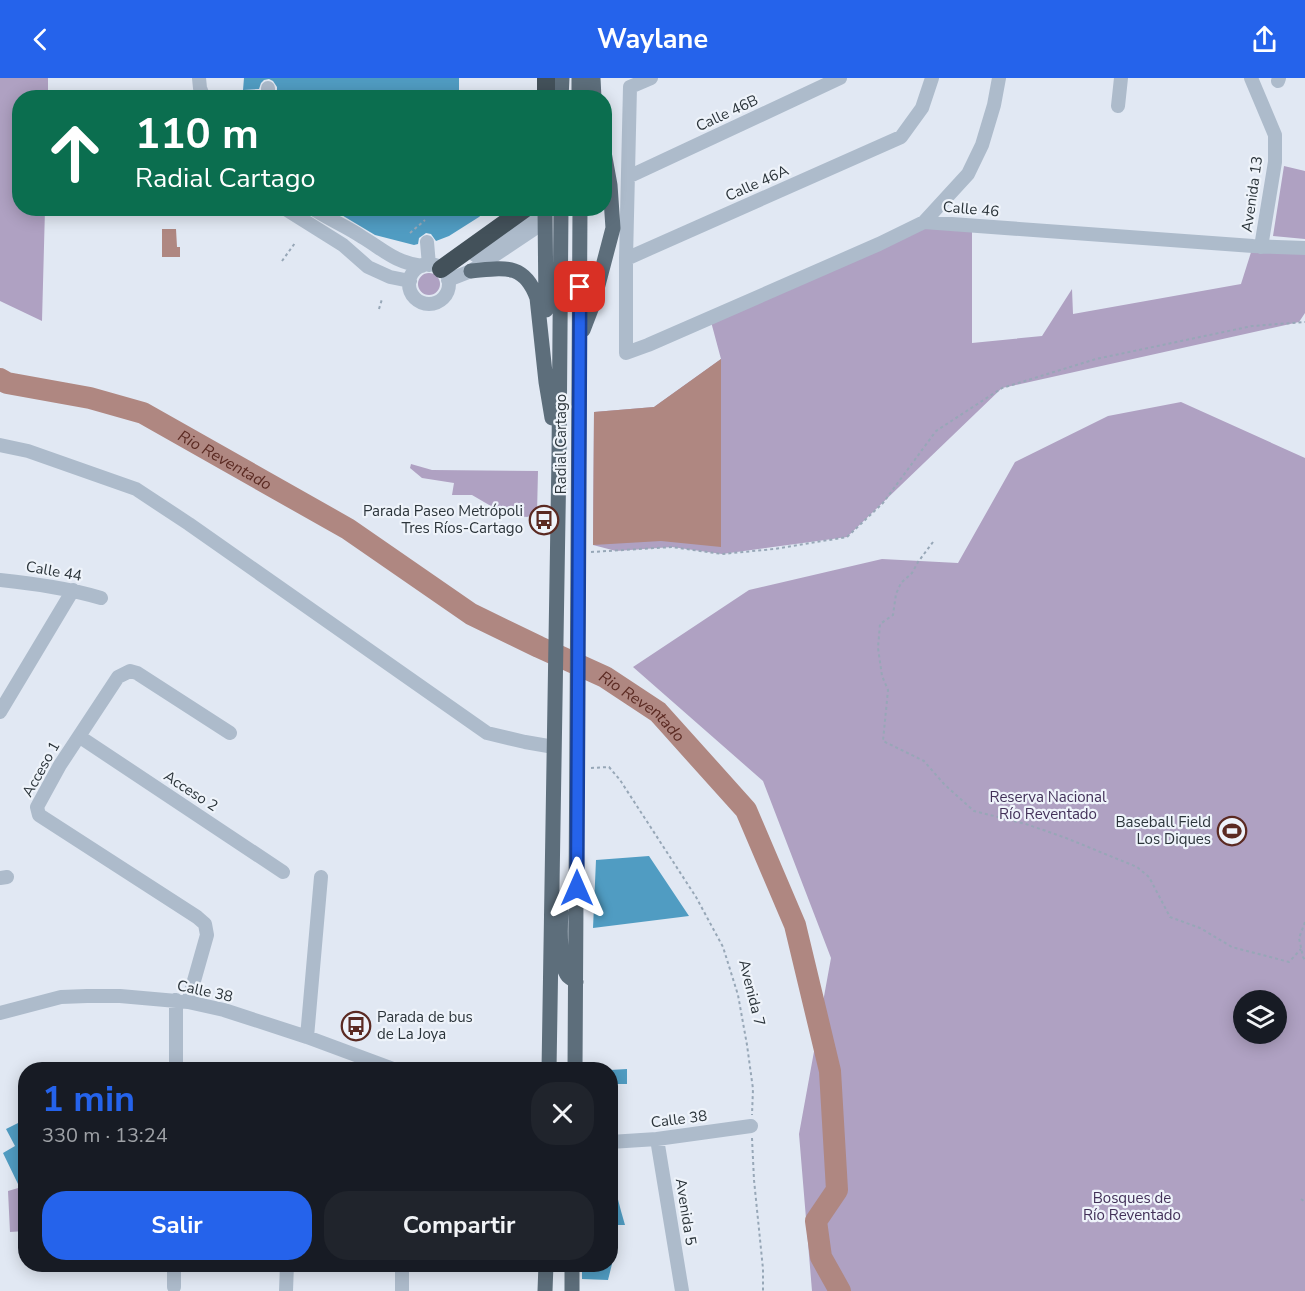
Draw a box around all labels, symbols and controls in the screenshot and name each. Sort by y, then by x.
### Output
text: Waylane [597,21,708,58]
icon: back [24,23,57,56]
icon: share [1248,23,1281,56]
street label: Calle 46B [693,90,761,136]
text: 110 m [135,106,259,163]
icon: ahead [36,114,114,192]
street label: Avenida 13 [1237,155,1267,233]
text: Radial Cartago [135,160,316,197]
street label: Calle 46A [722,160,792,206]
street label: Calle 46 [942,197,1000,221]
pin [554,261,605,312]
icon: arrive [563,270,596,303]
street label: Radial Cartago [551,394,571,494]
water label: Rio Reventado [174,425,276,496]
place label: Parada Paseo Metrópoli Tres Ríos-Cartago [363,501,523,538]
bus stop icon: Parada Paseo Metrópoli Tres Ríos-Cartago [528,504,560,536]
street label: Calle 44 [24,556,84,586]
water label: Rio Reventado [594,666,690,747]
street label: Acceso 1 [18,738,64,800]
street label: Acceso 2 [160,766,222,816]
park label: Reserva Nacional Río Reventado [990,787,1107,824]
place label: Baseball Field Los Diques [1115,812,1211,849]
sports icon: Baseball Field Los Diques [1216,815,1248,847]
position arrow [545,856,609,920]
street label: Avenida 7 [734,958,770,1028]
street label: Calle 38 [175,975,235,1007]
map controls [1233,990,1287,1044]
button: layers [1233,990,1287,1044]
place label: Parada de bus de La Joya [377,1007,473,1044]
bus stop icon: Parada de bus de La Joya [340,1010,372,1042]
text: 1 min [42,1075,135,1124]
button: close [531,1082,594,1145]
street label: Calle 38 [650,1106,708,1132]
text: 330 m · 13:24 [42,1122,168,1149]
street label: Avenida 5 [671,1177,701,1247]
park label: Bosques de Río Reventado [1083,1188,1181,1225]
button: Salir [42,1191,312,1260]
button: Compartir [324,1191,594,1260]

